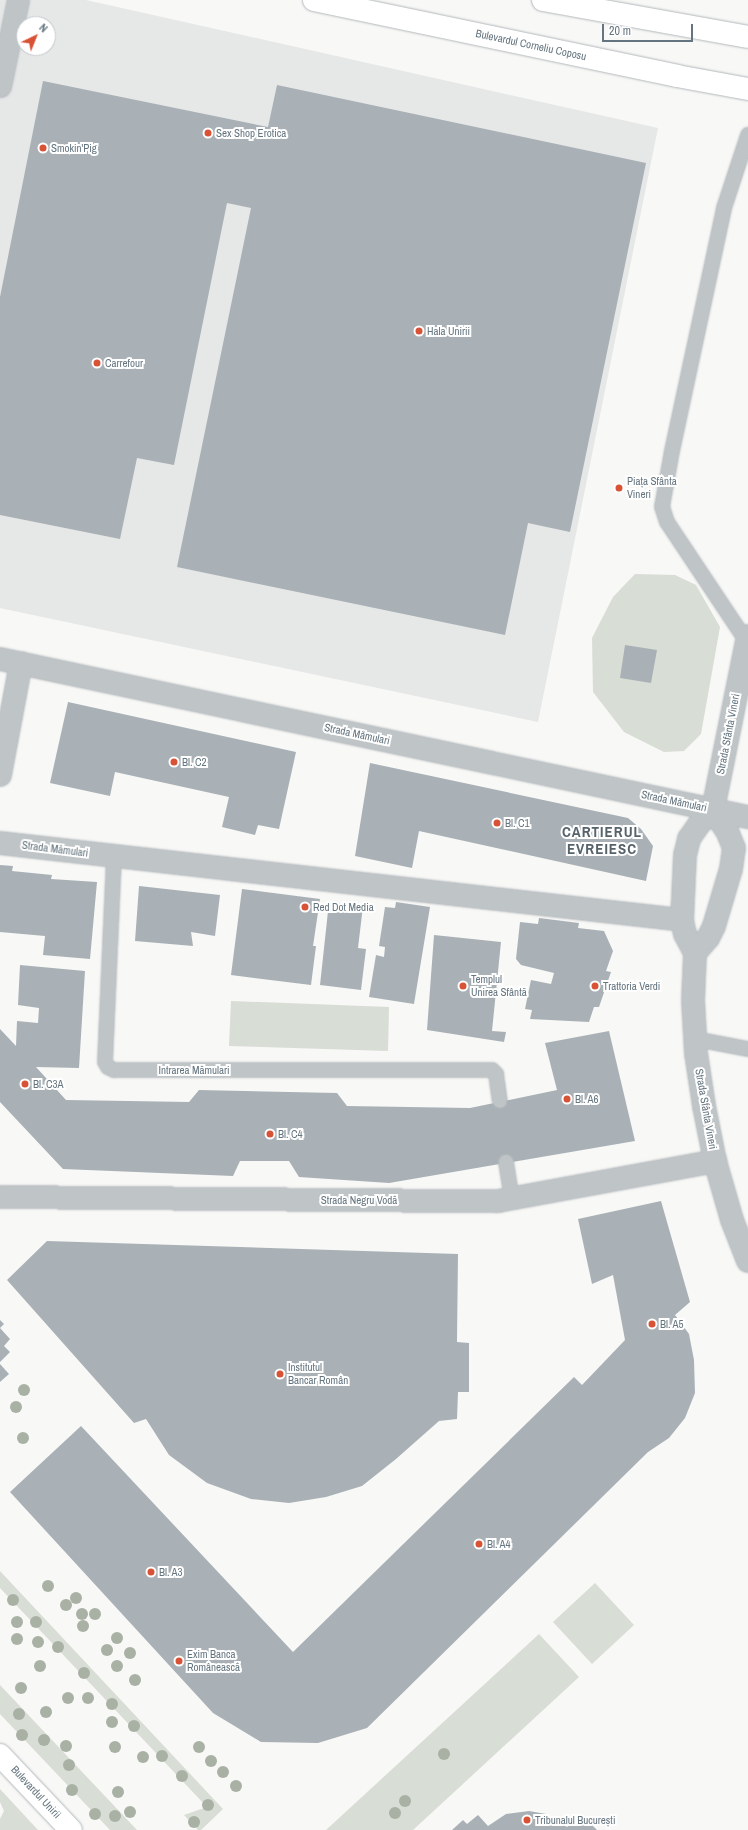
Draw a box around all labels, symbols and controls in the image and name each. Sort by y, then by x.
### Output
north arrow [16,16,56,56]
scale bar [604,16,695,42]
text: N [36,21,51,35]
text: 20 m [609,23,631,39]
street label: Bulevardul Corneliu Coposu [474,27,588,63]
place label: Sex Shop Erotica [216,126,286,140]
marker: Sex Shop Erotica [203,128,213,138]
place label: Smokin'Pig [51,141,97,155]
marker: Smokin'Pig [38,143,48,153]
place label: Hala Unirii [427,324,470,338]
marker: Hala Unirii [414,326,424,336]
place label: Carrefour [105,356,143,370]
marker: Carrefour [92,358,102,368]
place label: Piața Sfânta Vineri [627,475,677,501]
marker: Piața Sfânta Vineri [614,483,624,493]
street label: Strada Sfânta Vineri [714,693,742,775]
street label: Strada Mămulari [323,721,391,747]
place label: Bl. C2 [182,755,207,769]
marker: Bl. C2 [169,757,179,767]
street label: Strada Mămulari [640,788,708,814]
place label: Bl. C1 [505,816,530,830]
marker: Bl. C1 [492,818,502,828]
district label: CARTIERUL EVREIESC [562,822,642,857]
street label: Strada Mămulari [21,838,89,860]
place label: Red Dot Media [313,900,374,914]
marker: Red Dot Media [300,902,310,912]
place label: Templul Unirea Sfântă [471,973,527,999]
place label: Trattoria Verdi [603,979,660,993]
marker: Templul Unirea Sfântă [458,981,468,991]
marker: Trattoria Verdi [590,981,600,991]
street label: Intrarea Mămulari [158,1063,230,1077]
street label: Strada Sfânta Vineri [692,1068,720,1150]
place label: Bl. C3A [33,1077,64,1091]
marker: Bl. C3A [20,1079,30,1089]
place label: Bl. A6 [575,1092,599,1106]
marker: Bl. A6 [562,1094,572,1104]
place label: Bl. C4 [278,1127,303,1141]
marker: Bl. C4 [265,1129,275,1139]
street label: Strada Negru Vodă [321,1193,397,1207]
place label: Bl. A5 [660,1317,684,1331]
marker: Bl. A5 [647,1319,657,1329]
place label: Institutul Bancar Român [288,1361,348,1387]
marker: Institutul Bancar Român [275,1369,285,1379]
place label: Bl. A4 [487,1537,511,1551]
marker: Bl. A4 [474,1539,484,1549]
place label: Bl. A3 [159,1565,183,1579]
marker: Bl. A3 [146,1567,156,1577]
place label: Exim Banca Românească [187,1648,240,1674]
marker: Exim Banca Românească [174,1656,184,1666]
street label: Bulevardul Unirii [8,1763,64,1821]
place label: Tribunalul București [535,1813,615,1827]
marker: Tribunalul București [522,1815,532,1825]

